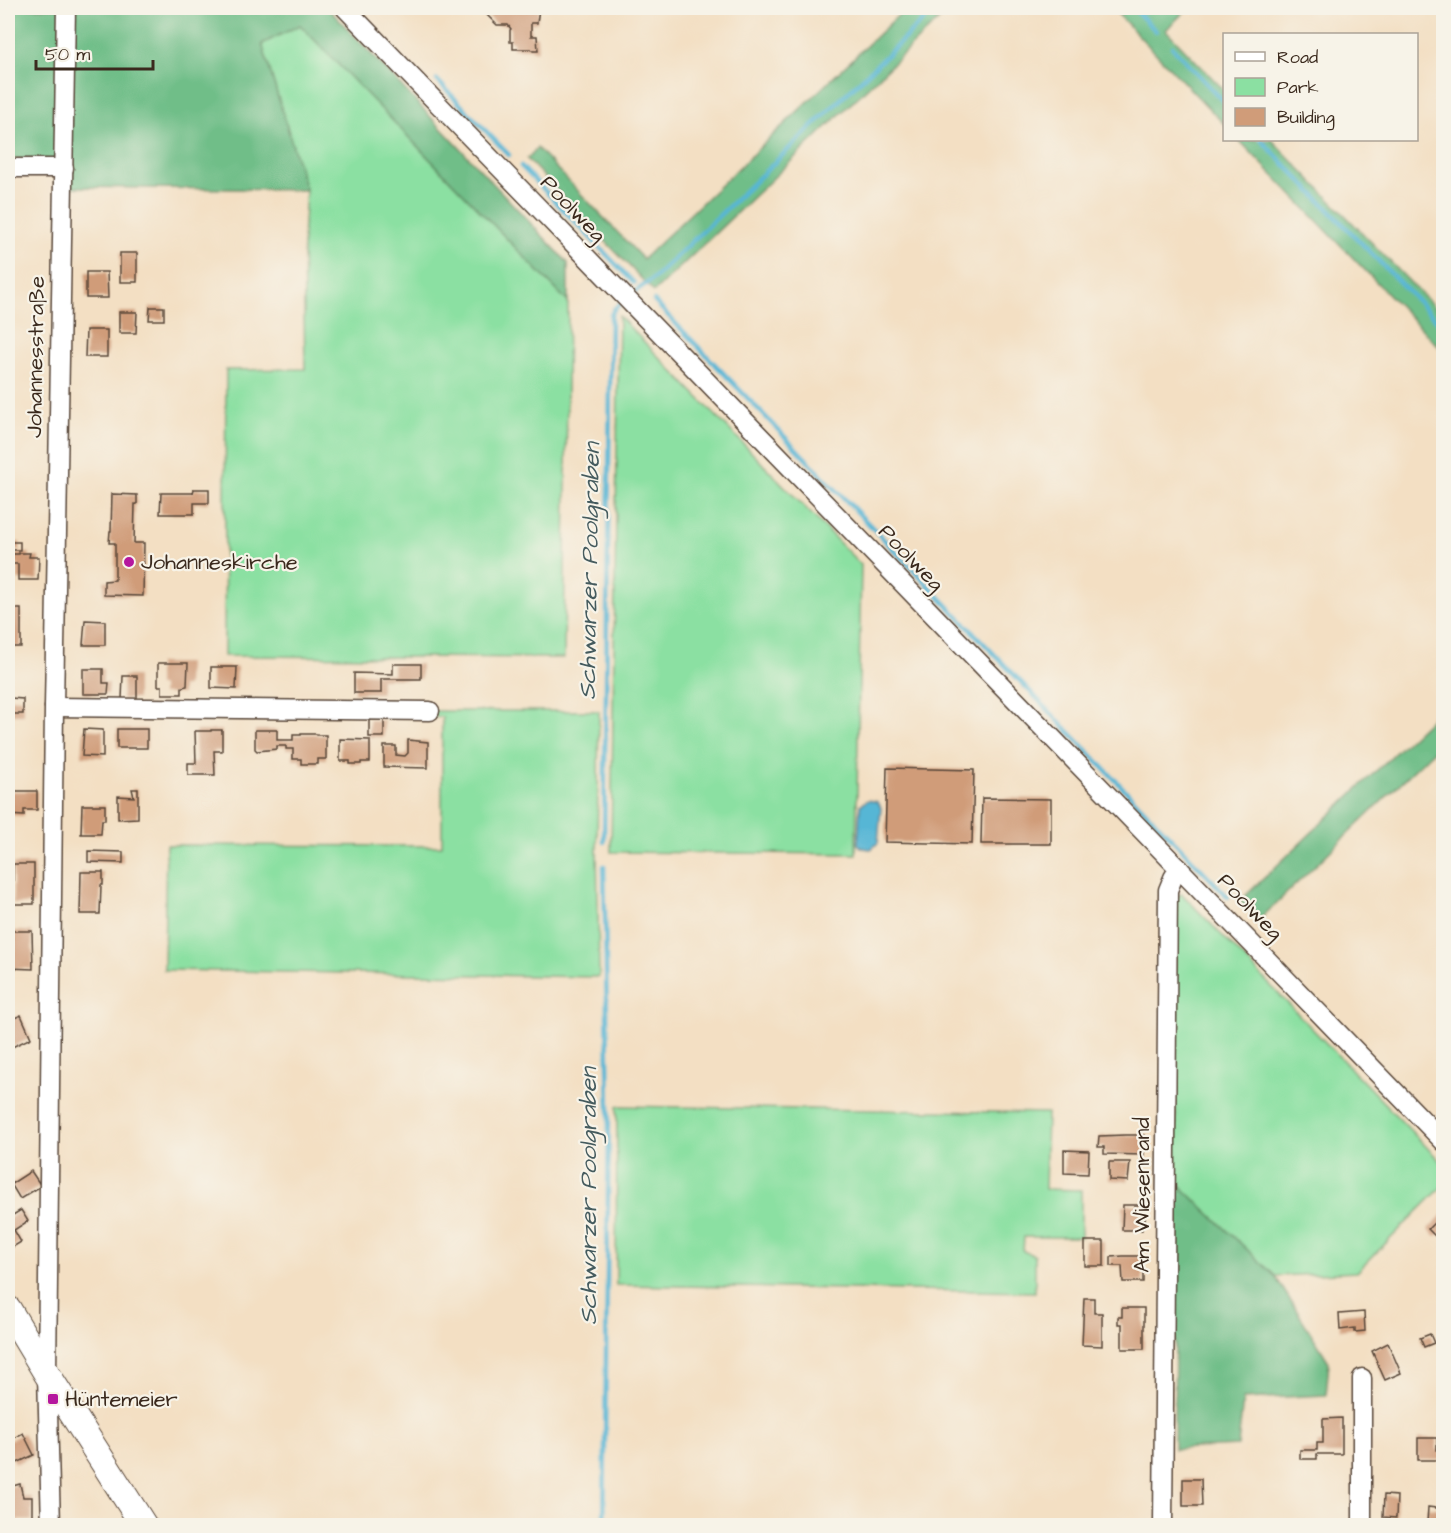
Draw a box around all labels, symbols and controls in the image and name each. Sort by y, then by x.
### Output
scale bar [36,33,153,71]
legend [1223,33,1418,141]
text: 50 m [45,42,90,67]
text: Road [1277,45,1318,70]
text: Park [1277,75,1319,100]
text: Building [1277,105,1335,131]
street label: Poolweg [532,168,613,250]
street label: Johannesstraße [19,276,53,438]
water label: Schwarzer Poolgraben [571,440,610,700]
street label: Poolweg [870,517,951,599]
place label: Johanneskirche [141,547,298,578]
marker: Johanneskirche [122,555,136,569]
street label: Poolweg [1209,866,1290,948]
water label: Schwarzer Poolgraben [572,1065,607,1325]
street label: Am Wiesenrand [1127,1117,1158,1273]
place label: Hüntemeier [65,1384,178,1415]
marker: Hüntemeier [46,1392,60,1406]

